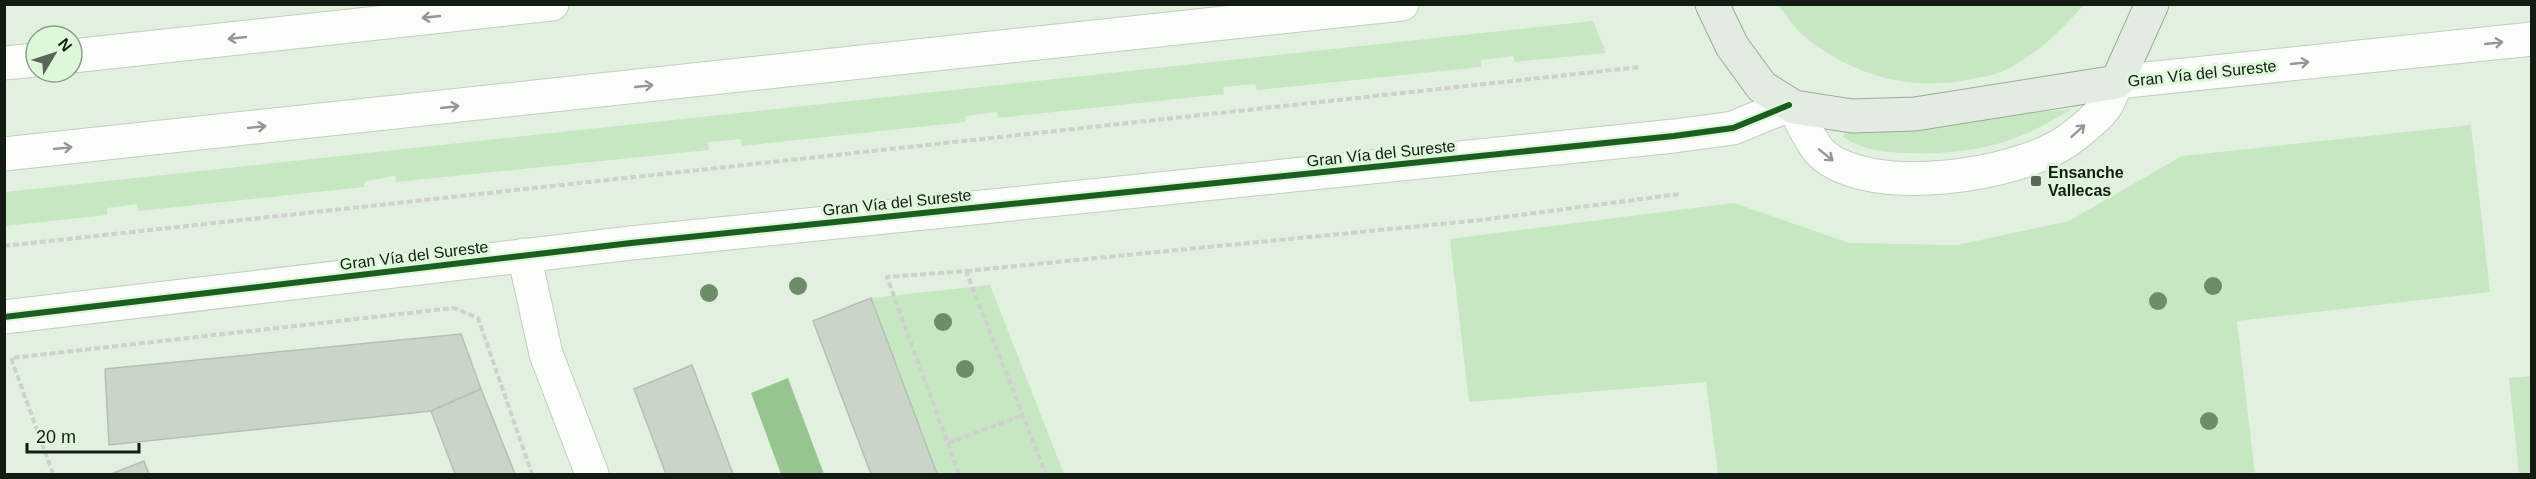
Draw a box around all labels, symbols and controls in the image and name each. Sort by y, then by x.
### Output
one-way arrow [422,12,441,23]
north arrow [24,24,84,84]
one-way arrow [228,33,248,44]
text: N [55,35,76,55]
one-way arrow [2484,37,2503,48]
street label: Gran Vía del Sureste [2127,57,2277,90]
one-way arrow [2290,57,2309,68]
one-way arrow [634,80,654,91]
one-way arrow [440,101,460,112]
one-way arrow [246,122,266,133]
one-way arrow [2070,124,2085,138]
street label: Gran Vía del Sureste [1306,137,1456,170]
one-way arrow [52,142,72,153]
one-way arrow [1818,148,1834,161]
place label: Ensanche Vallecas [2048,164,2124,199]
marker: Ensanche Vallecas [2029,174,2043,188]
street label: Gran Vía del Sureste [822,186,972,219]
street label: Gran Vía del Sureste [339,238,489,273]
scale bar [27,416,140,454]
text: 20 m [36,427,76,447]

